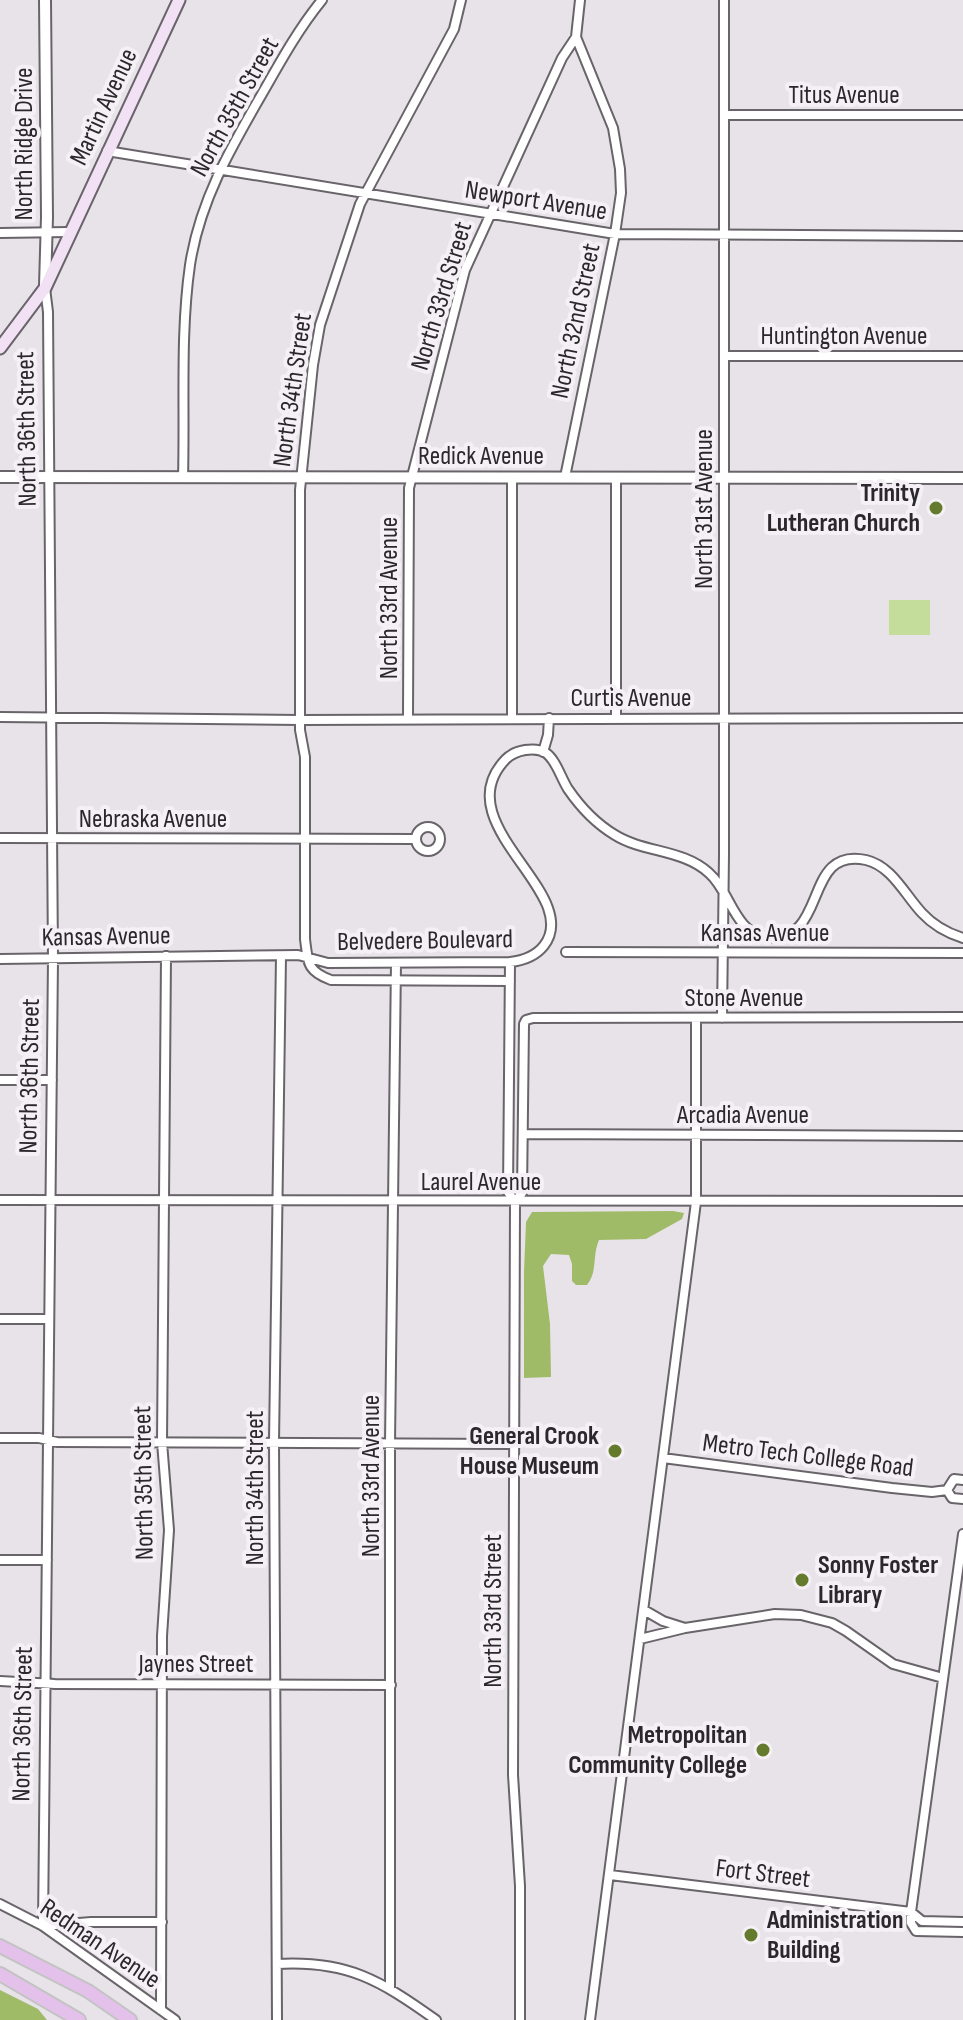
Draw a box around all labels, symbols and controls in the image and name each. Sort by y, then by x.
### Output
street label: North 35th Street [184,32,286,182]
street label: Martin Avenue [64,44,144,170]
street label: North Ridge Drive [9,68,40,220]
street label: Titus Avenue [788,80,900,111]
street label: Newport Avenue [463,174,609,228]
street label: North 33rd Street [405,218,479,374]
street label: North 32nd Street [544,241,608,401]
street label: North 34th Street [267,311,319,469]
street label: Huntington Avenue [761,321,927,352]
street label: North 36th Street [10,351,44,507]
street label: North 31st Avenue [689,429,720,589]
street label: Redick Avenue [418,441,544,472]
place label: Trinity Lutheran Church [767,478,920,539]
marker: Trinity Lutheran Church [927,499,945,517]
street label: North 33rd Avenue [374,517,405,679]
street label: Curtis Avenue [571,683,691,714]
street label: Nebraska Avenue [79,804,227,835]
street label: Kansas Avenue [700,918,830,949]
street label: Kansas Avenue [41,920,171,954]
street label: Belvedere Boulevard [337,924,513,958]
street label: Stone Avenue [685,983,803,1014]
street label: North 36th Street [13,998,47,1154]
street label: Arcadia Avenue [676,1100,809,1131]
street label: Laurel Avenue [421,1167,541,1198]
street label: North 33rd Avenue [356,1395,387,1557]
street label: North 35th Street [127,1405,161,1560]
street label: North 34th Street [240,1410,271,1565]
place label: General Crook House Museum [460,1421,599,1482]
street label: Metro Tech College Road [701,1428,915,1484]
marker: General Crook House Museum [606,1442,624,1460]
street label: North 33rd Street [478,1534,509,1688]
place label: Sonny Foster Library [818,1550,938,1611]
marker: Sonny Foster Library [793,1571,811,1589]
street label: North 36th Street [6,1646,40,1802]
street label: Jaynes Street [137,1649,254,1680]
place label: Metropolitan Community College [568,1720,747,1781]
marker: Metropolitan Community College [754,1741,772,1759]
street label: Fort Street [714,1853,812,1895]
street label: Redman Avenue [34,1892,166,1996]
place label: Administration Building [766,1905,903,1966]
marker: Administration Building [742,1926,760,1944]

